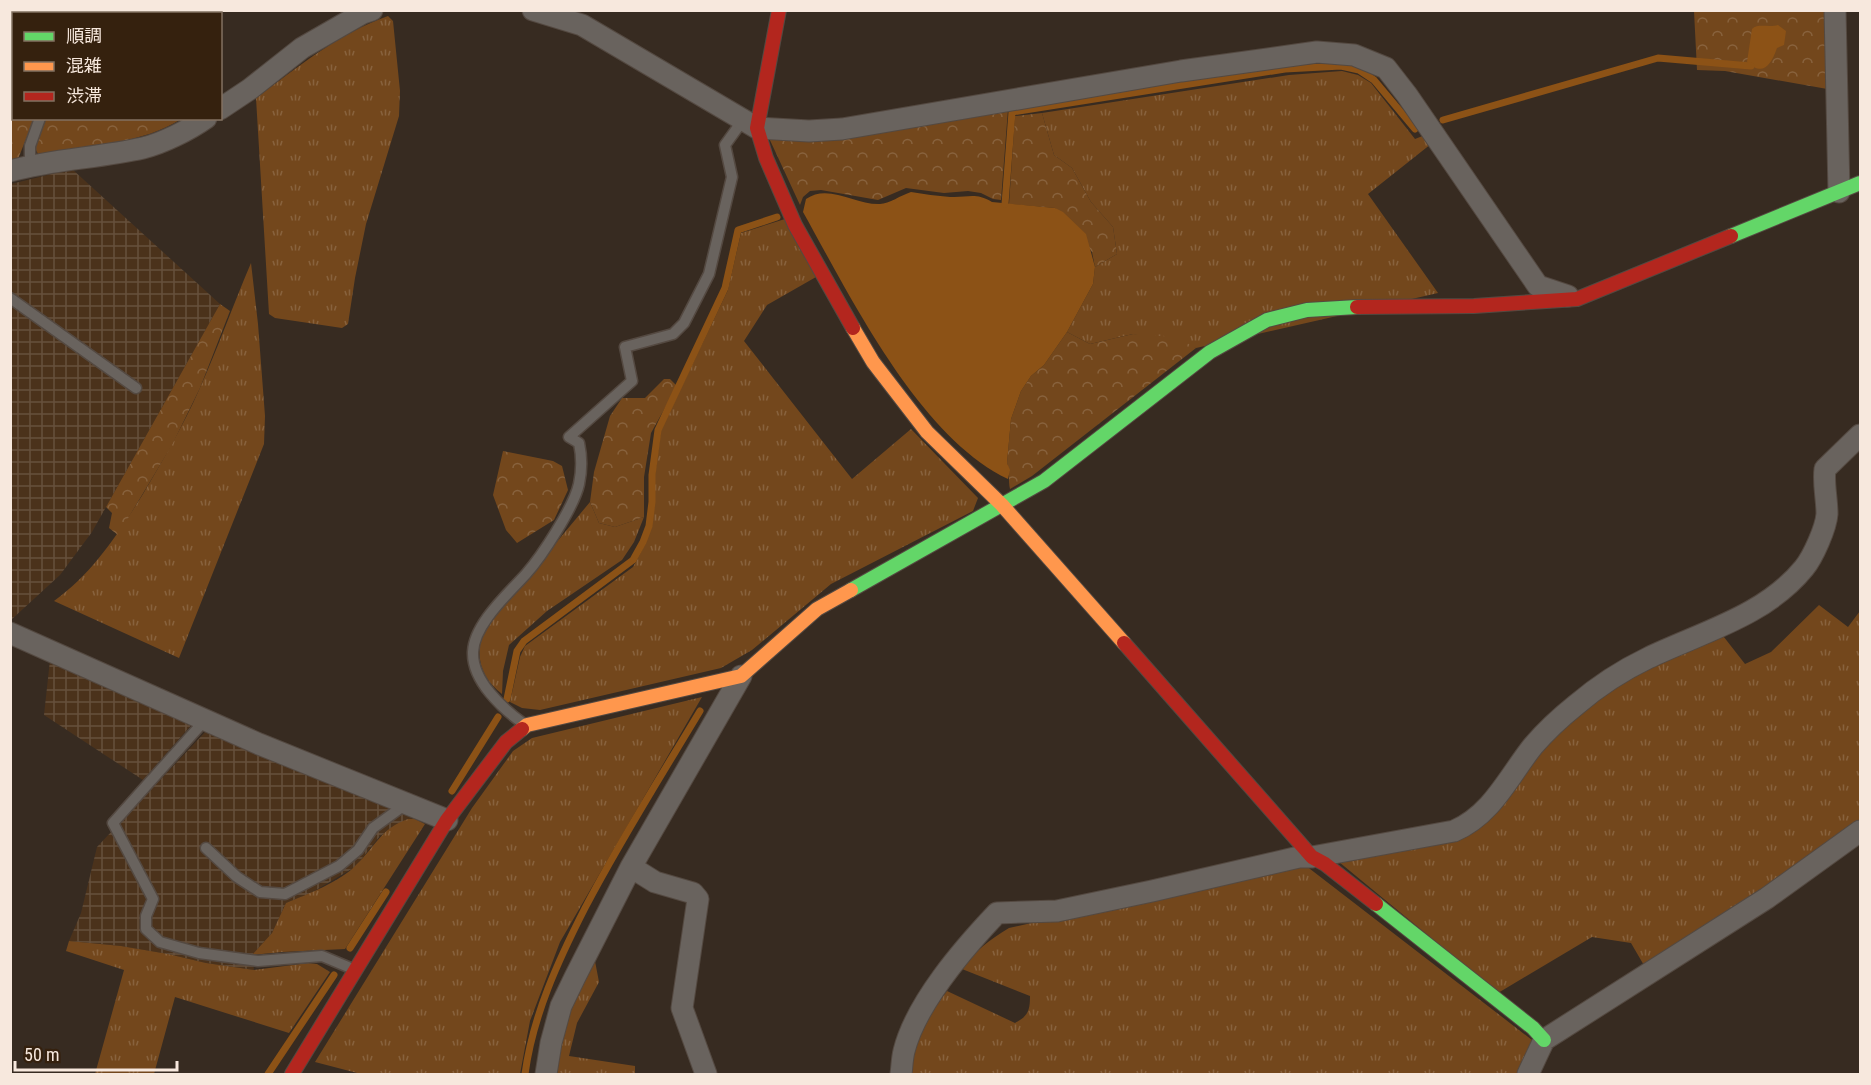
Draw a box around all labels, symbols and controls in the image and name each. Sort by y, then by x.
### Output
legend [12,12,222,120]
text: 順調 [66,25,102,46]
text: 混雑 [66,55,102,76]
text: 渋滞 [66,85,102,106]
scale bar [15,1034,177,1072]
text: 50 m [24,1044,59,1065]

